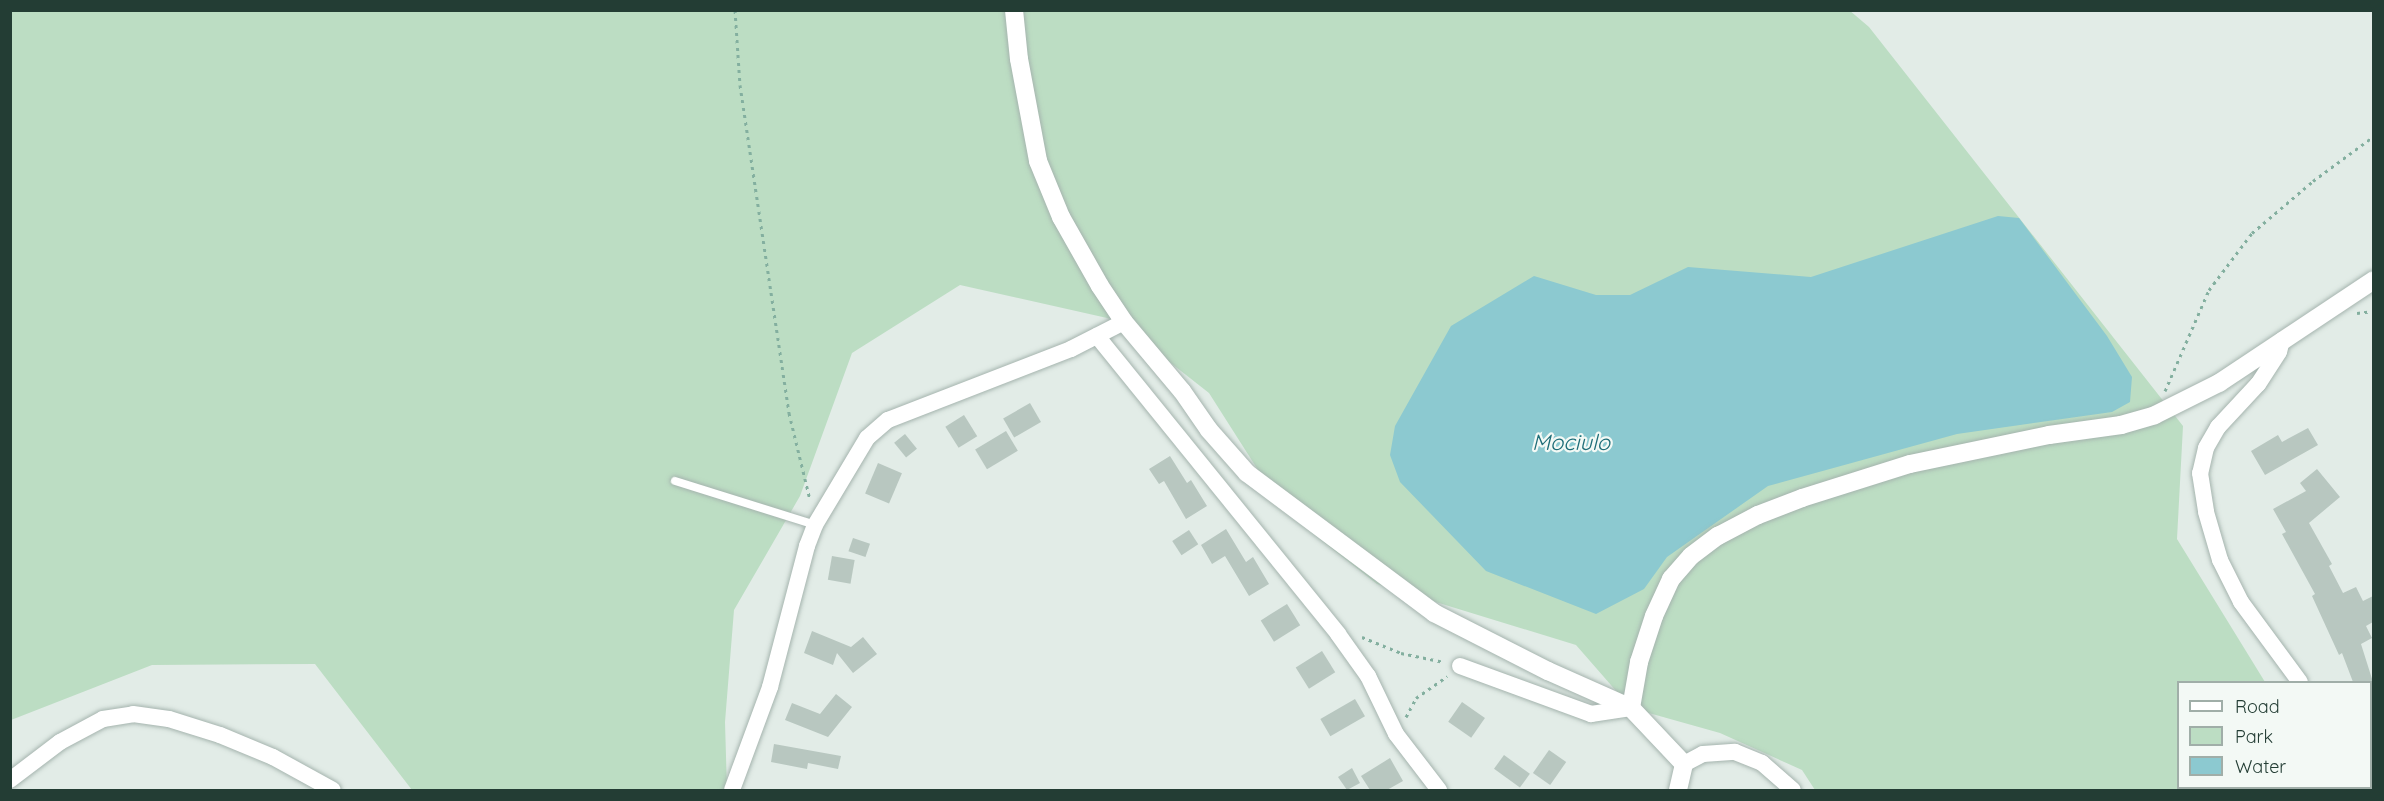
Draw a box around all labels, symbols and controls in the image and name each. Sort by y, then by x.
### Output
water label: Mociulo [1532,430,1610,456]
legend [2177,681,2372,789]
text: Road [2235,695,2280,718]
text: Park [2235,725,2273,748]
text: Water [2235,755,2286,778]

